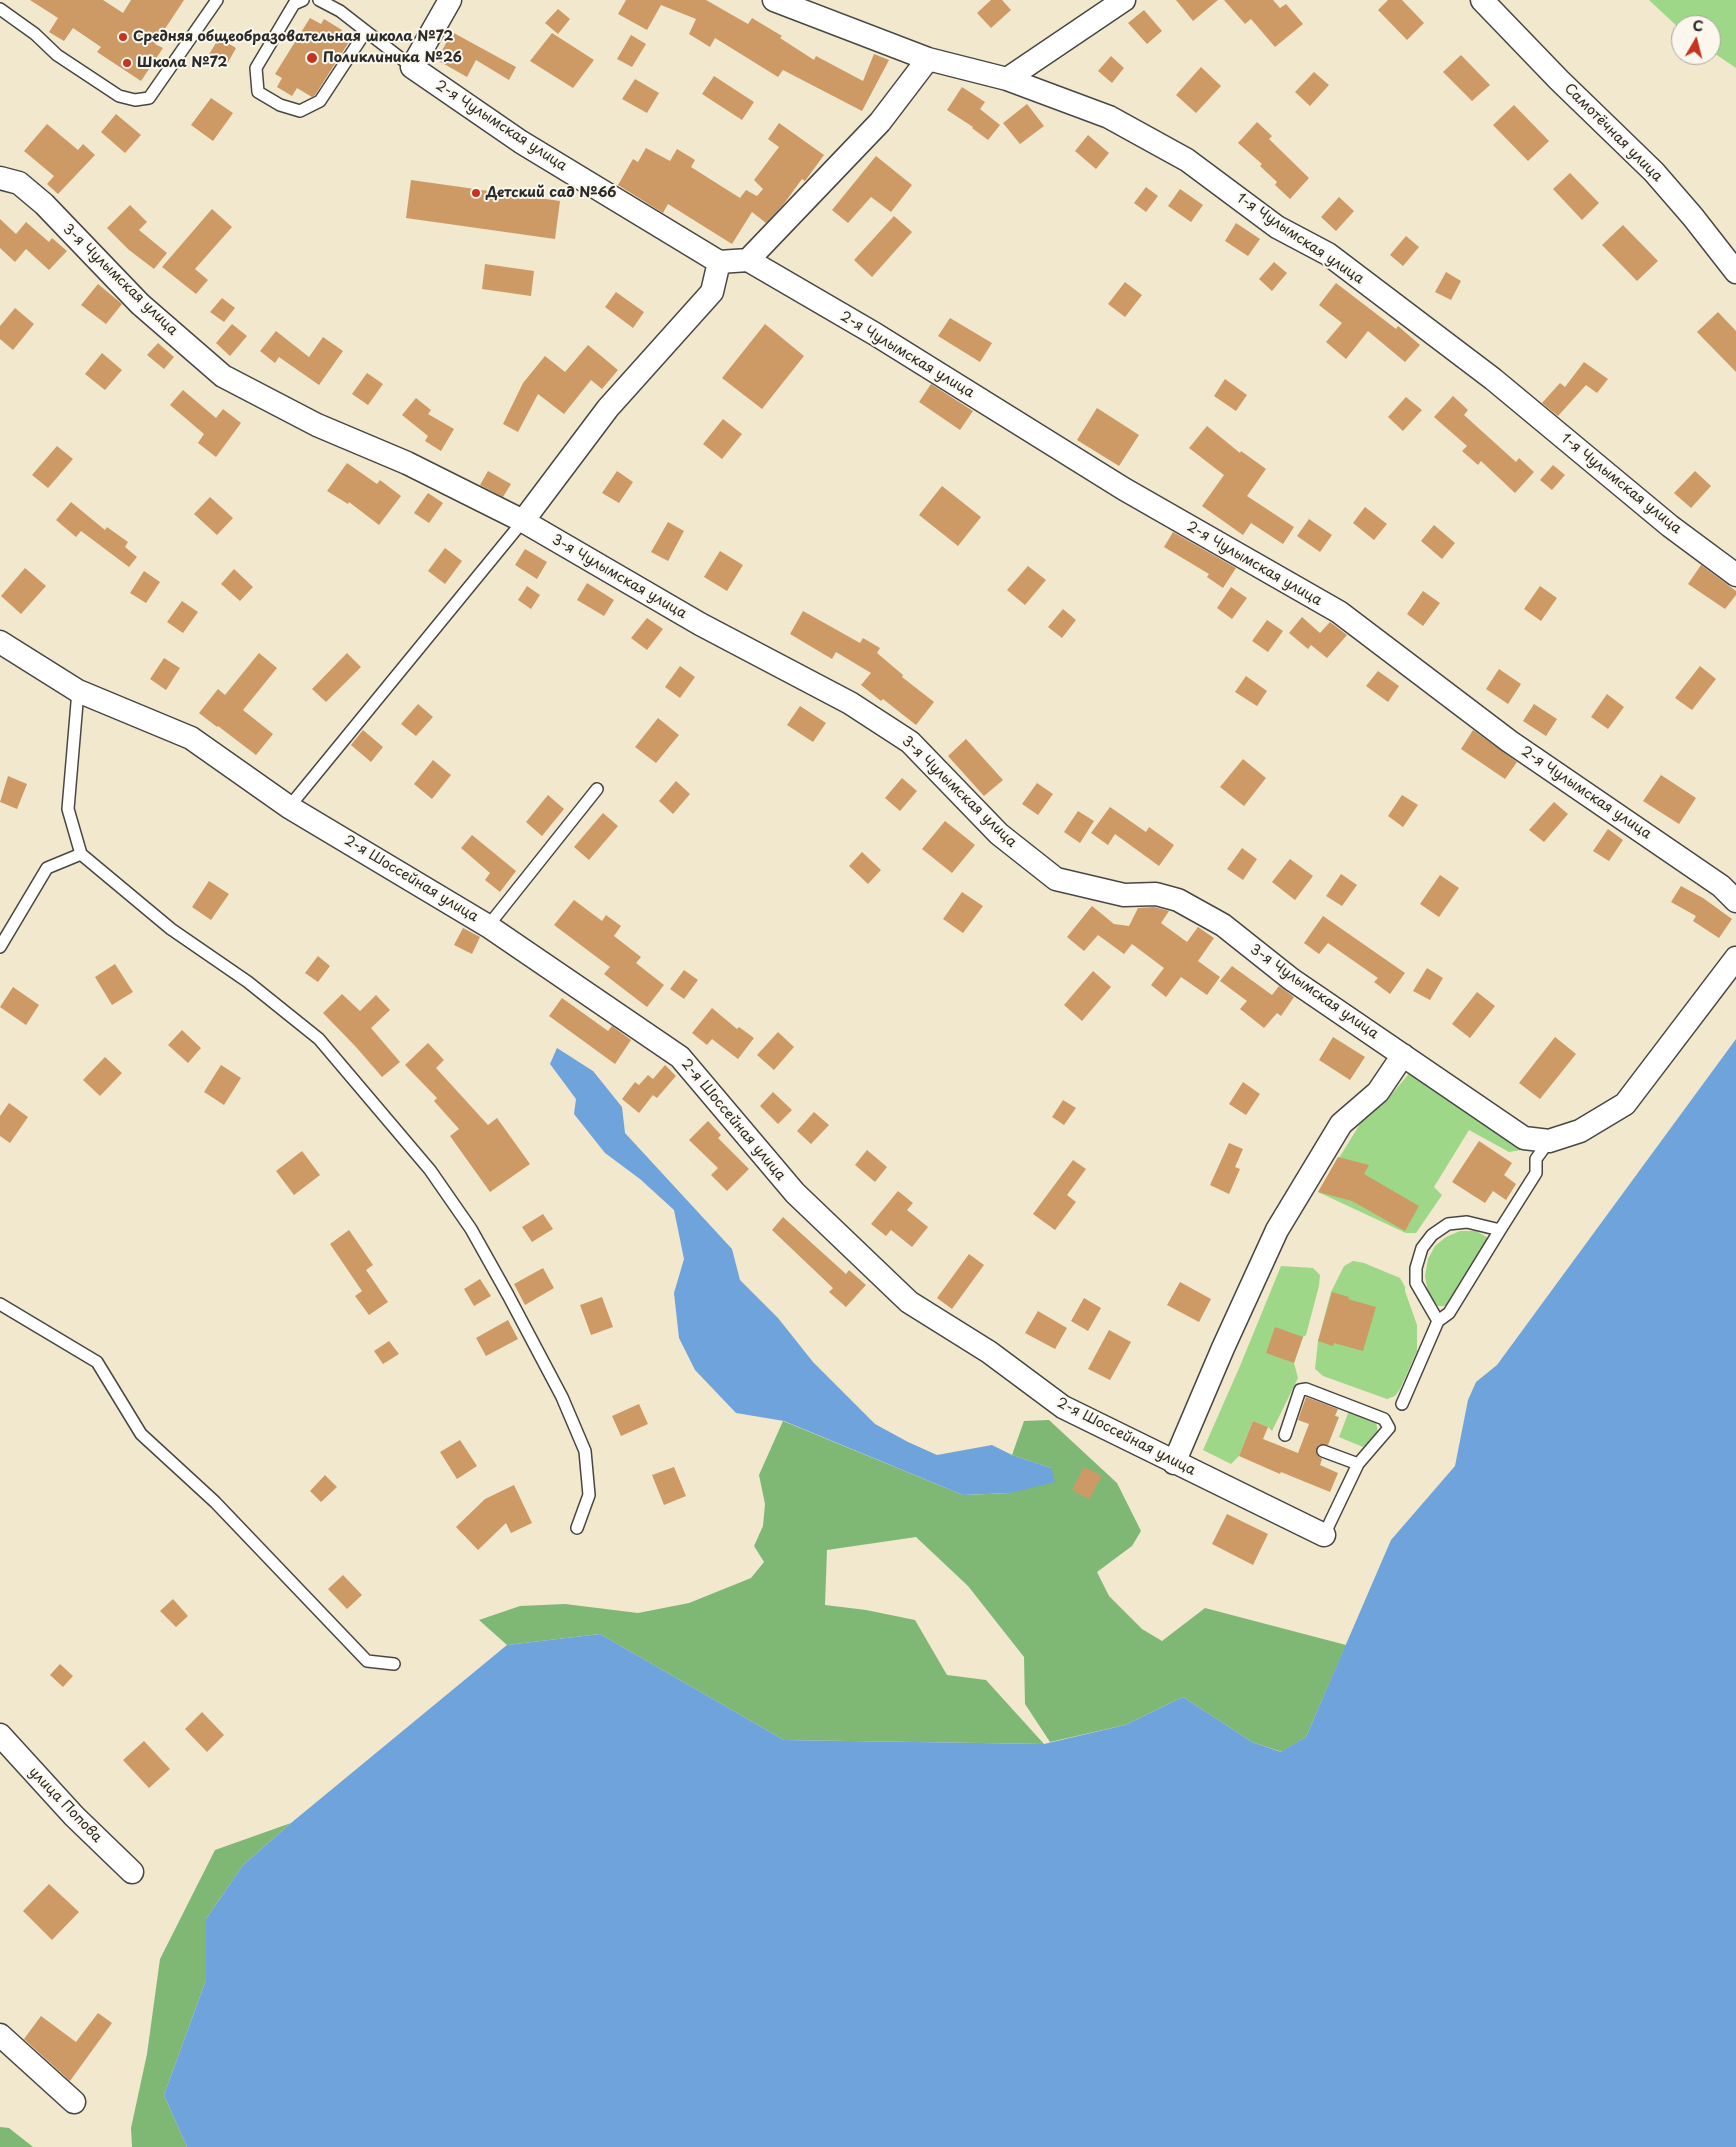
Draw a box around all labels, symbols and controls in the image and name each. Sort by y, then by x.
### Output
north arrow [1671,15,1721,65]
text: С [1691,15,1705,37]
place label: Средняя общеобразовательная школа №72 [133,29,453,45]
marker: Средняя общеобразовательная школа №72 [117,31,129,43]
place label: Поликлиника №26 [323,50,462,66]
marker: Поликлиника №26 [305,51,319,65]
place label: Школа №72 [137,55,227,71]
marker: Школа №72 [121,57,133,69]
street label: 2-я Чулымская улица [432,77,570,175]
street label: Самотёчная улица [1560,80,1666,186]
place label: Детский сад №66 [486,185,616,201]
marker: Детский сад №66 [470,187,482,199]
street label: 1-я Чулымская улица [1233,190,1367,288]
street label: 3-я Чулымская улица [59,221,181,339]
street label: 2-я Чулымская улица [837,308,977,402]
street label: 1-я Чулымская улица [1557,430,1685,538]
street label: 2-я Чулымская улица [1183,518,1325,610]
street label: 3-я Чулымская улица [549,532,689,622]
street label: 3-я Чулымская улица [898,733,1020,851]
street label: 2-я Чулымская улица [1518,743,1654,843]
street label: 2-я Шоссейная улица [341,832,481,926]
street label: 3-я Чулымская улица [1247,941,1381,1043]
street label: 2-я Шоссейная улица [677,1056,789,1184]
street label: 2-я Шоссейная улица [1054,1395,1198,1479]
street label: улица Попова [25,1764,105,1846]

